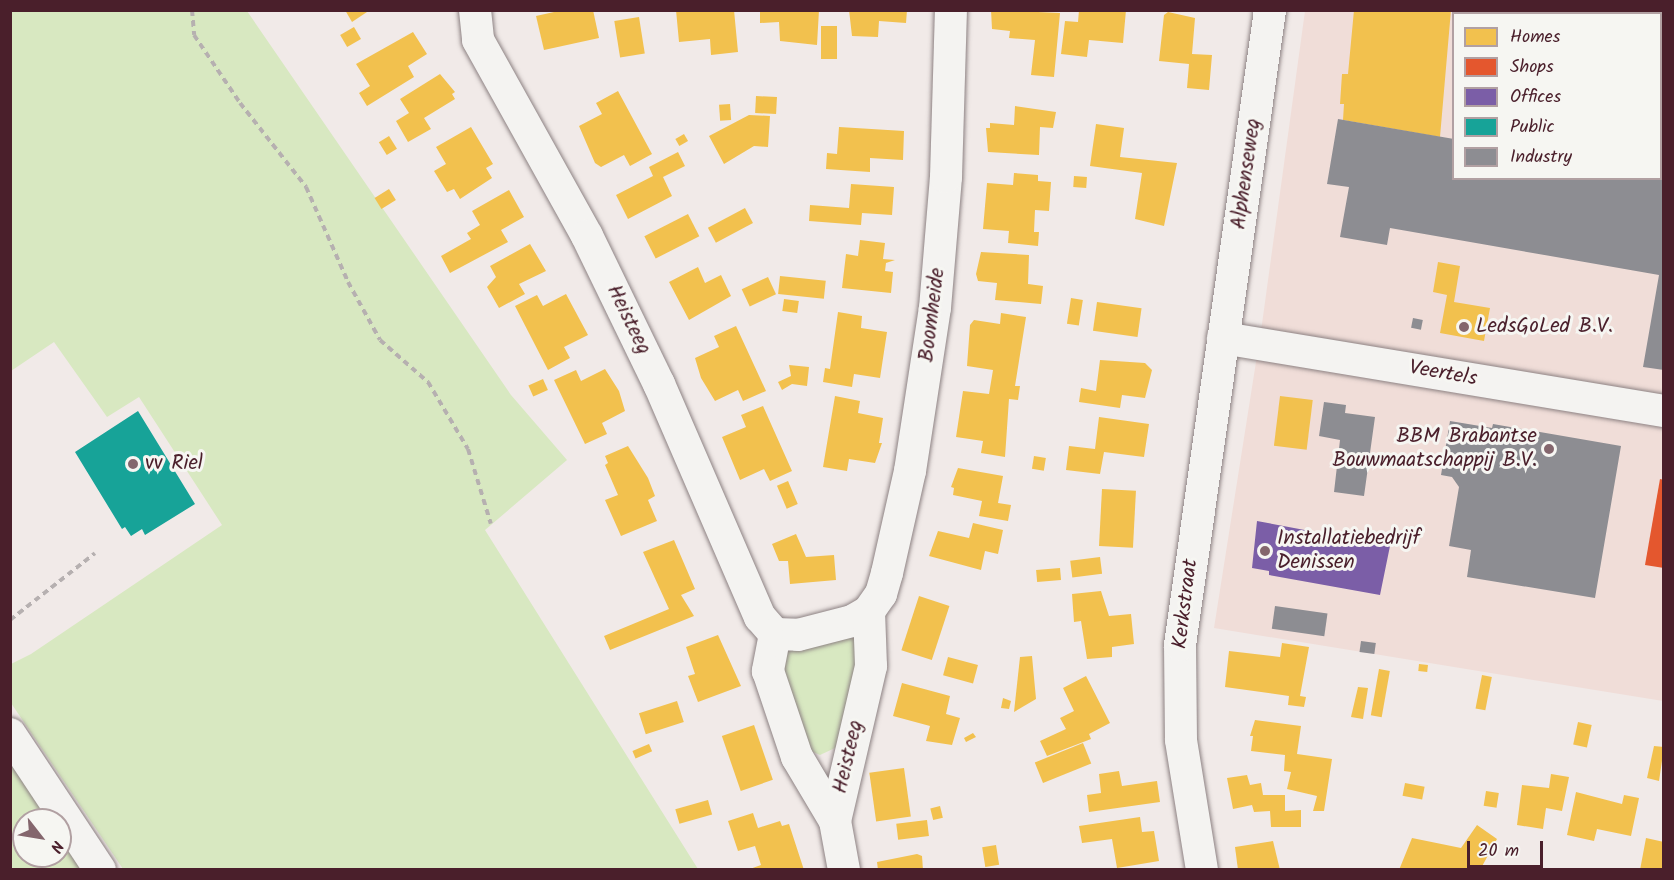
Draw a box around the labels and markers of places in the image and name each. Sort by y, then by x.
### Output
place label: LedsGoLed B.V. [1476,314,1613,340]
marker: LedsGoLed B.V. [1457,320,1471,334]
place label: BBM Brabantse Bouwmaatschappij B.V. [1333,424,1537,474]
marker: BBM Brabantse Bouwmaatschappij B.V. [1542,442,1556,456]
place label: vv Riel [145,451,203,477]
marker: vv Riel [126,457,140,471]
place label: Installatiebedrijf Denissen [1277,526,1420,576]
marker: Installatiebedrijf Denissen [1258,544,1272,558]

